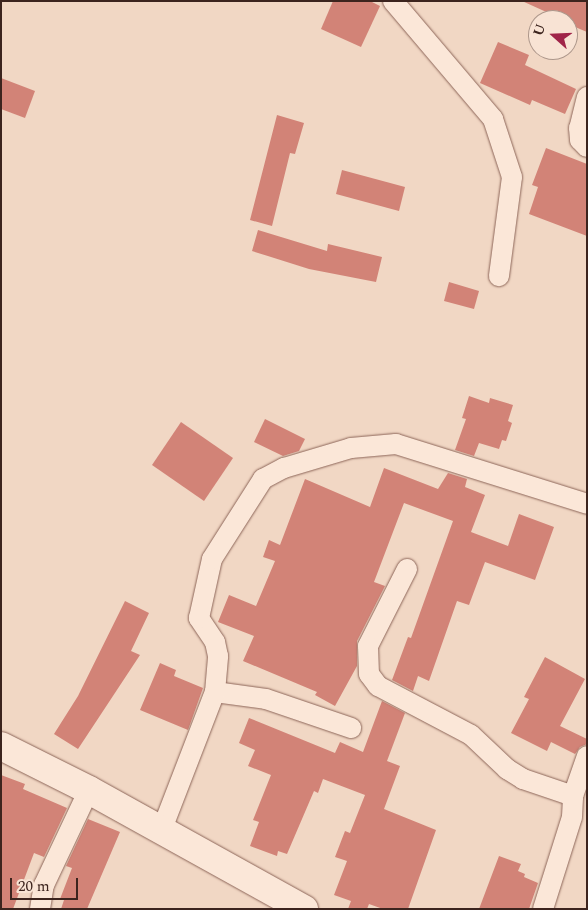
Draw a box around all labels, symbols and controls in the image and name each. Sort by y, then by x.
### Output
north arrow [528,10,578,60]
text: U [527,21,551,39]
scale bar [12,868,80,900]
text: 20 m [18,875,50,898]

